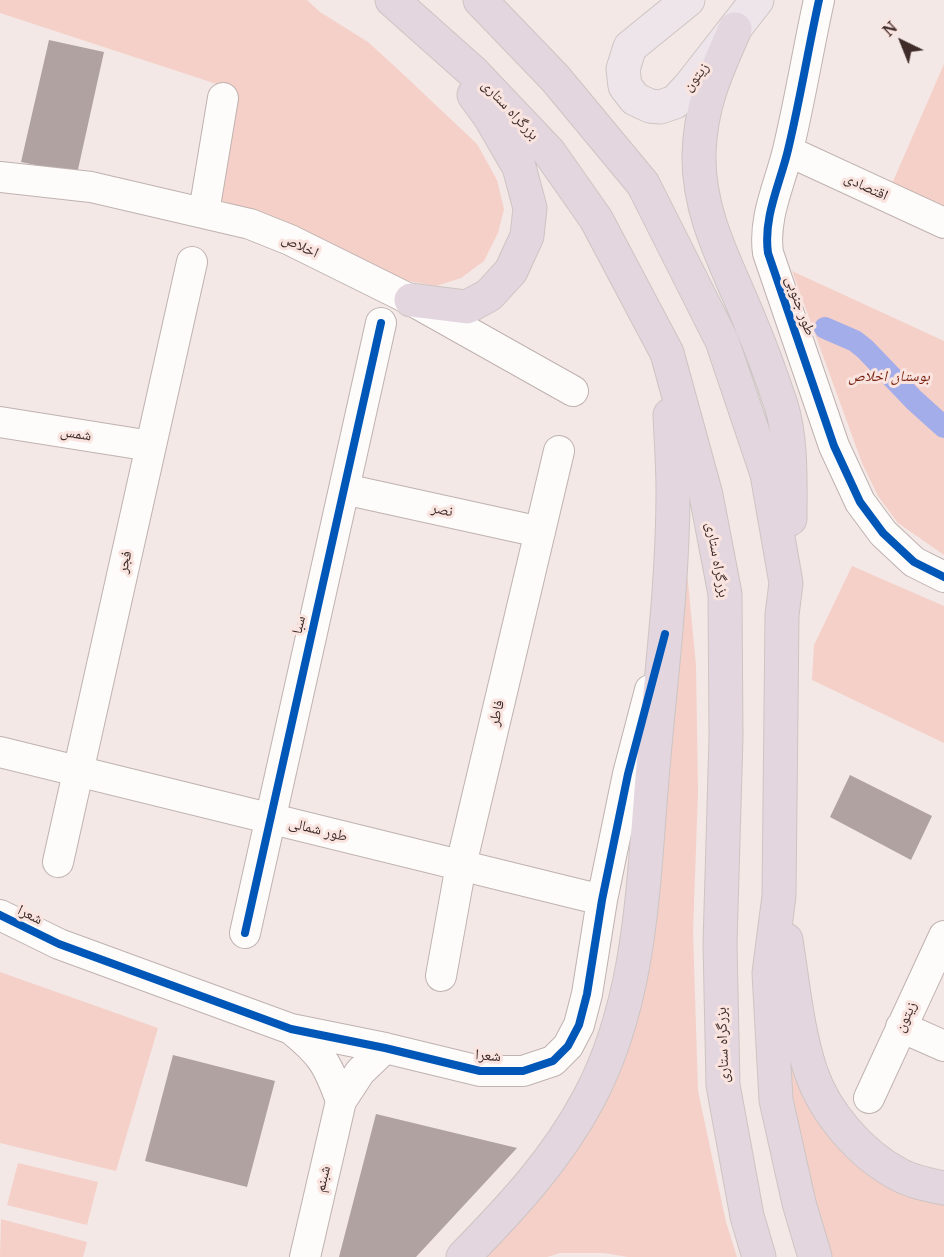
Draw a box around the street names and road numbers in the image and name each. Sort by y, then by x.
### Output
street label: زیتون [679,59,713,95]
street label: بزرگراه ستاری [478,76,542,144]
street label: اقتصادی [841,169,891,205]
street label: اخلاص [279,230,321,262]
street label: طور جنوبی [781,274,819,338]
street label: شمس [59,423,93,445]
street label: نصر [429,499,455,521]
street label: بزرگراه ستاری [702,521,732,599]
street label: فجر [114,549,136,575]
street label: سبا [288,614,310,636]
street label: فاطر [485,698,509,728]
street label: طور شمالی [287,814,349,846]
street label: شعرا [15,901,45,929]
street label: زیتون [891,999,921,1035]
street label: بزرگراه ستاری [713,1007,733,1083]
street label: شعرا [475,1046,501,1066]
street label: شبنم [311,1164,335,1194]

